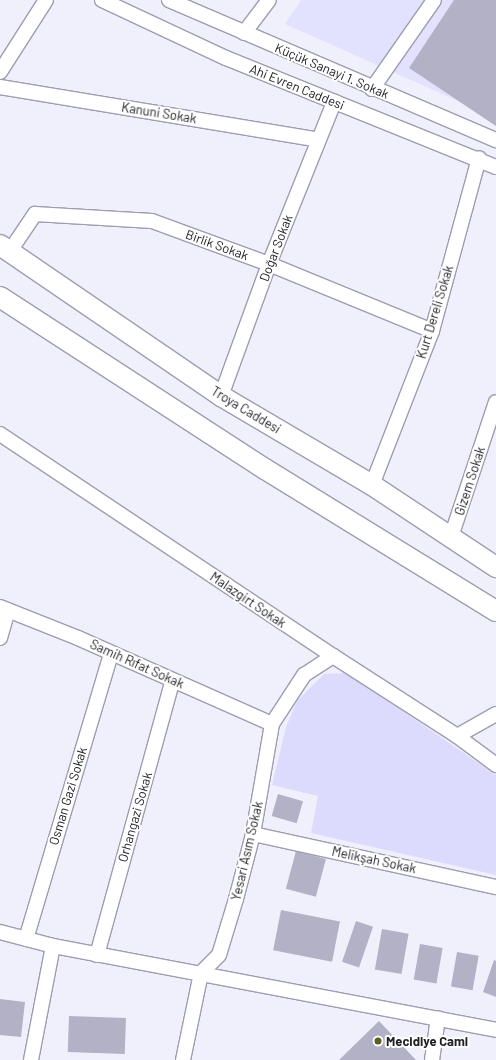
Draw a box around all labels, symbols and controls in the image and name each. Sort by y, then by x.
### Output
street label: Küçük Sanayi 1. Sokak [273,40,391,102]
street label: Ahi Evren Caddesi [247,61,347,113]
street label: Kanuni Sokak [120,99,198,127]
street label: Doğar Sokak [256,212,296,284]
street label: Birlik Sokak [183,226,251,264]
street label: Kurt Dereli Sokak [413,263,457,361]
street label: Troya Caddesi [208,383,284,437]
street label: Gizem Sokak [452,445,488,517]
street label: Malazgirt Sokak [207,569,289,631]
street label: Samih Rıfat Sokak [88,636,186,692]
street label: Osman Gazi Sokak [46,745,90,847]
street label: Orhangazi Sokak [115,770,155,864]
street label: Yesari Asım Sokak [228,800,266,902]
street label: Melikşah Sokak [330,843,418,877]
place label: Mecidiye Cami [386,1033,468,1049]
marker: Mecidiye Cami [373,1036,383,1046]

